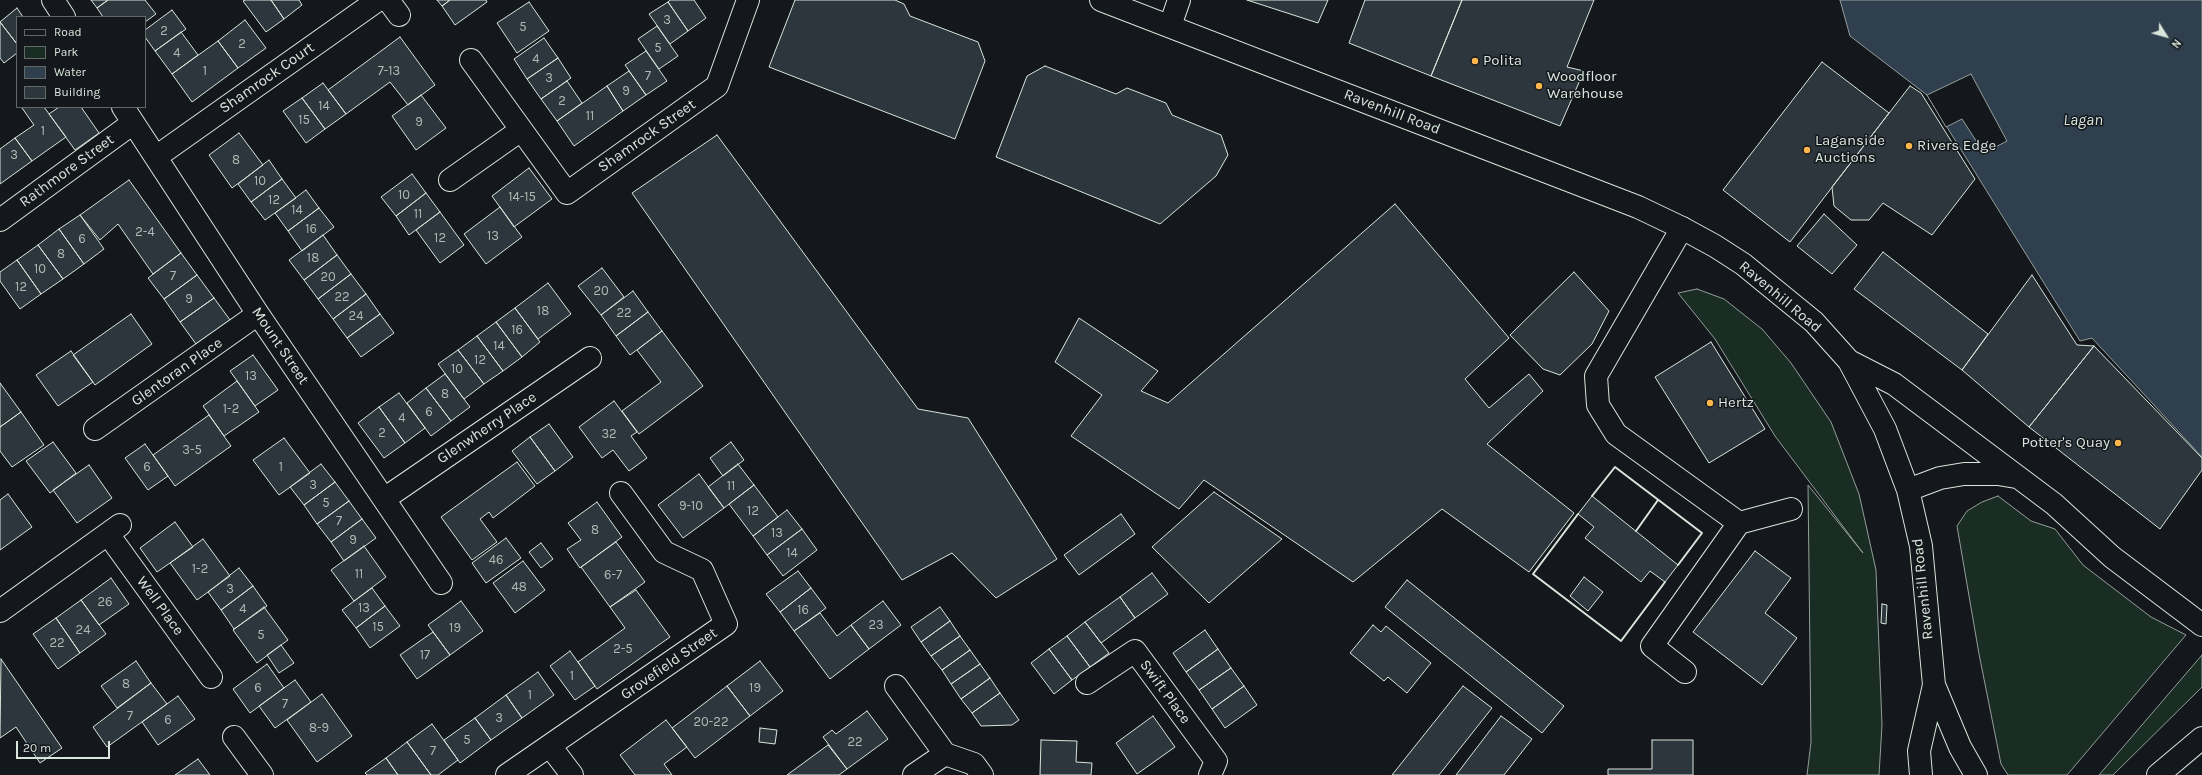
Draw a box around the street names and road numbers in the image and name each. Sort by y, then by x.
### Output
street label: Shamrock Court [216,39,318,117]
street label: Ravenhill Road [1341,85,1443,139]
street label: Shamrock Street [595,96,699,176]
street label: Rathmore Street [16,131,118,211]
street label: Ravenhill Road [1735,257,1825,337]
street label: Mount Street [248,304,312,388]
street label: Glentoran Place [128,334,226,410]
street label: Glenwherry Place [434,388,540,468]
street label: Ravenhill Road [1909,537,1937,641]
street label: Well Place [132,573,188,639]
street label: Grovefield Street [617,624,721,704]
street label: Swift Place [1136,656,1194,728]

